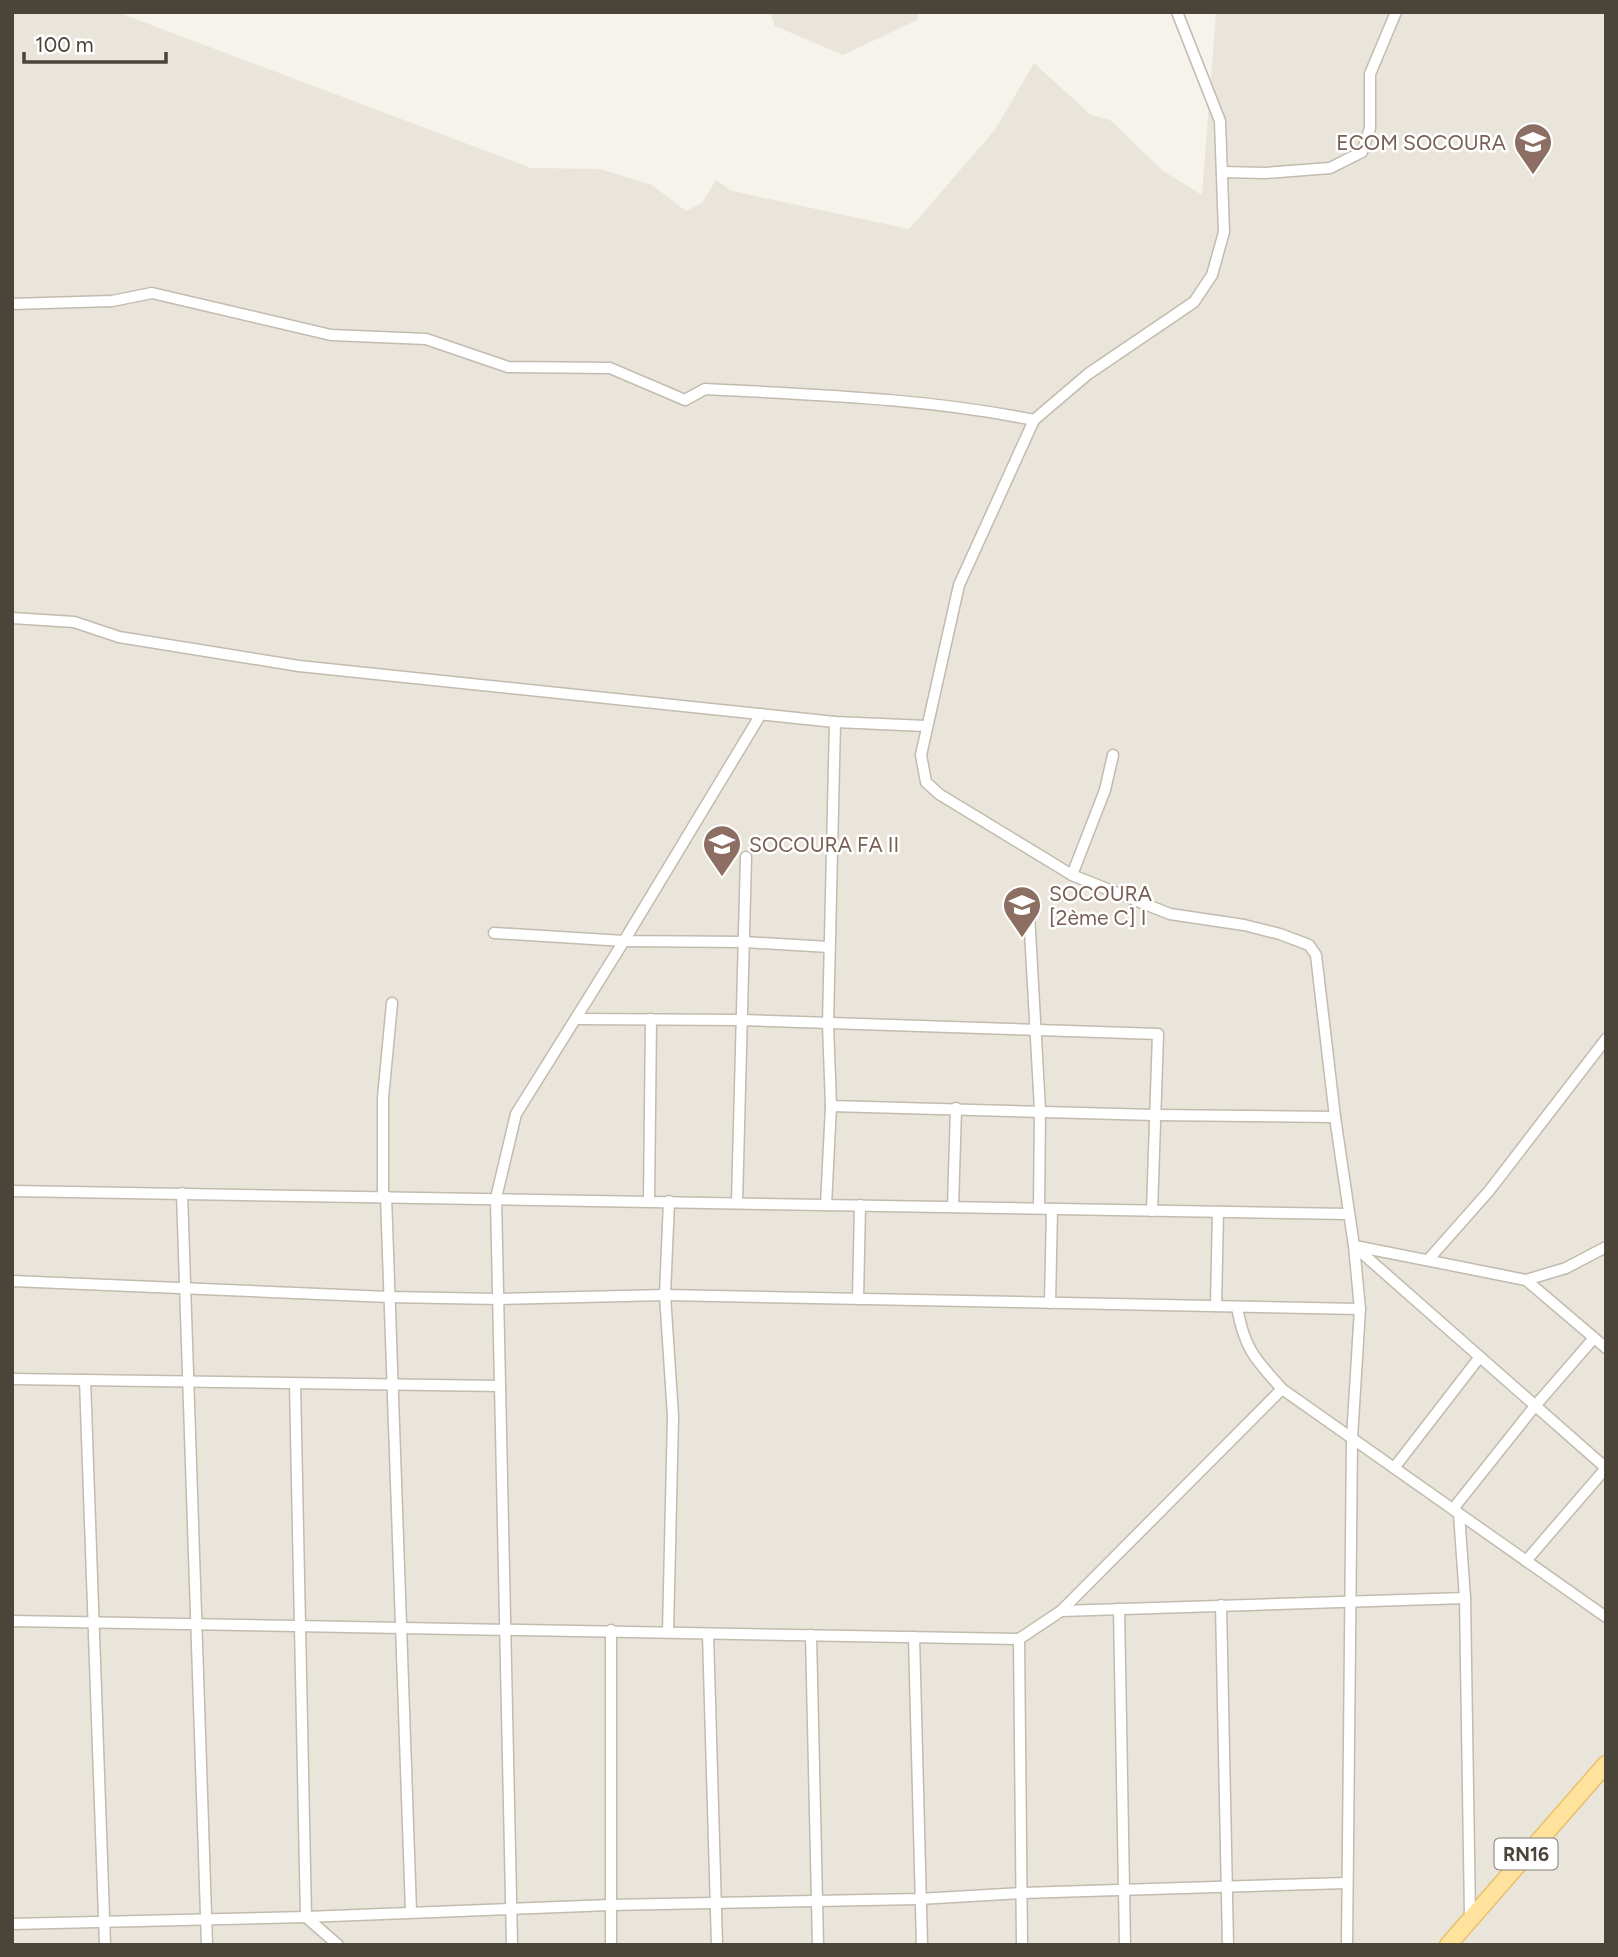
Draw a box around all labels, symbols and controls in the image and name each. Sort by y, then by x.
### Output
scale bar [24,21,166,65]
text: 100 m [35,32,94,57]
school or university icon: ECOM SOCOURA [1512,121,1554,176]
place label: ECOM SOCOURA [1336,130,1506,155]
school or university icon: SOCOURA FA II [701,823,743,878]
place label: SOCOURA FA II [749,832,899,857]
place label: SOCOURA [2ème C] I [1049,881,1152,930]
school or university icon: SOCOURA [2ème C] I [1001,884,1043,939]
road number: RN16 [1494,1838,1558,1870]

